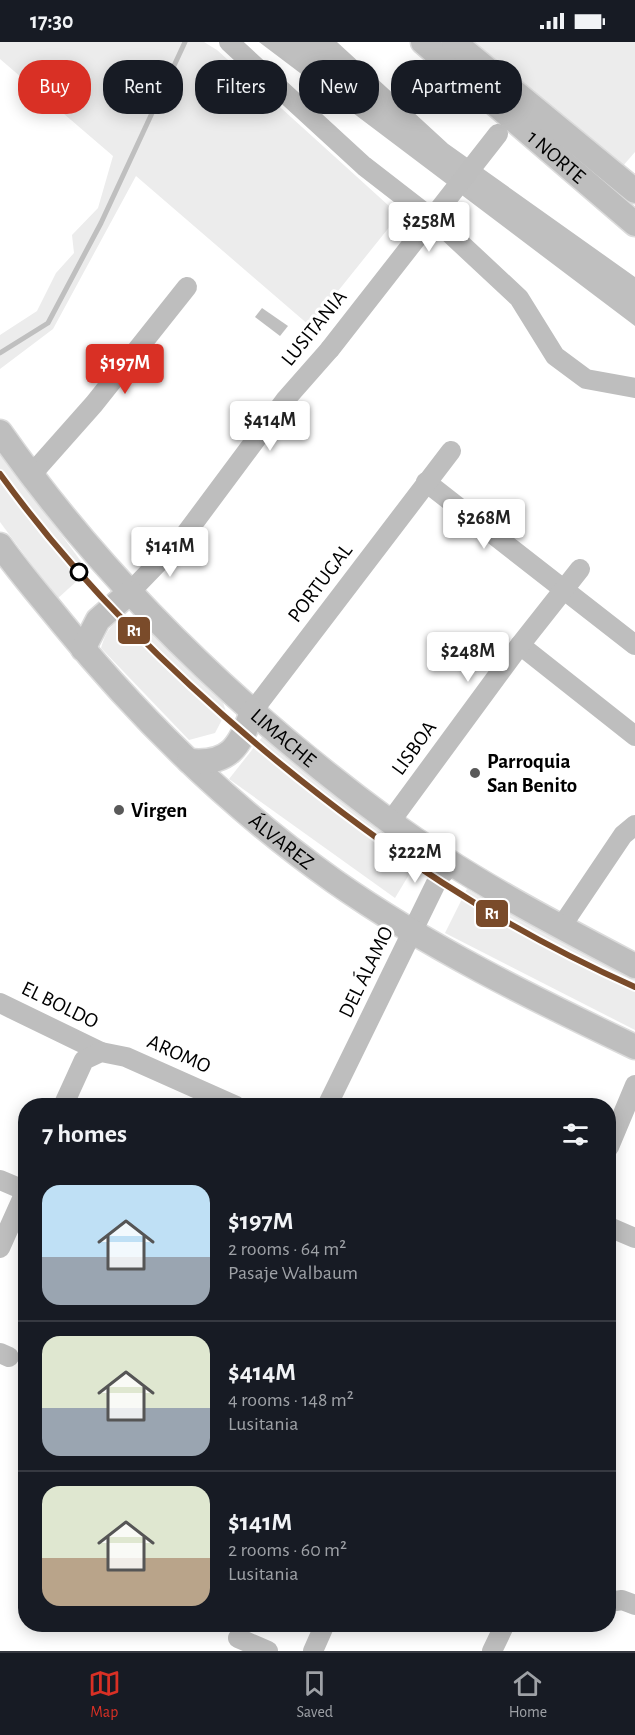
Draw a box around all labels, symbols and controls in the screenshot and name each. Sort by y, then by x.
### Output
text: 17:30 [30,10,73,32]
chip: Buy [18,60,91,114]
chip: Rent [103,60,183,114]
chip: Filters [195,60,287,114]
chip: New [299,60,379,114]
chip: Apartment [391,60,522,114]
street label: 1 NORTE [523,126,590,187]
pin: $258M [387,202,471,253]
text: $258M [403,211,455,231]
street label: LUSITANIA [277,286,351,370]
pin: $197M [83,344,167,395]
text: $197M [100,353,150,373]
pin: $414M [228,401,312,452]
text: $414M [244,410,296,430]
pin: $268M [442,499,526,550]
text: $268M [457,508,511,528]
pin: $141M [128,527,212,578]
text: $141M [145,536,195,556]
street label: PORTUGAL [284,540,356,626]
unlabelled marker [70,563,88,581]
line badge: R1 [117,616,151,645]
text: R1 [126,623,142,639]
pin: $248M [426,632,510,683]
text: $248M [441,641,495,661]
street label: LIMACHE [247,704,320,771]
street label: LISBOA [388,717,440,779]
place label: Parroquia San Benito [487,751,577,796]
marker: Parroquia San Benito [468,766,482,780]
place label: Virgen [131,800,187,821]
marker: Virgen [112,803,126,817]
street label: ÁLVAREZ [245,808,318,873]
pin: $222M [373,833,457,884]
text: $222M [388,842,442,862]
line badge: R1 [475,899,509,928]
text: R1 [484,906,500,922]
street label: DEL ÁLAMO [333,922,397,1021]
street label: EL BOLDO [18,977,102,1033]
street label: AROMO [144,1031,214,1077]
icon: filters [559,1118,592,1151]
text: 7 homes [42,1121,127,1147]
text: $197M [228,1208,294,1234]
icon: home [90,1209,162,1281]
text: 2 rooms · 64 m² [228,1239,346,1259]
text: Pasaje Walbaum [228,1263,358,1283]
text: $414M [228,1359,296,1385]
icon: home [90,1360,162,1432]
text: 4 rooms · 148 m² [228,1390,354,1410]
text: Lusitania [228,1414,299,1434]
text: $141M [228,1509,292,1535]
icon: home [90,1510,162,1582]
text: 2 rooms · 60 m² [228,1540,347,1560]
text: Lusitania [228,1564,299,1584]
tab: Map [88,1667,121,1722]
tab: Saved [296,1667,333,1722]
tab: Home [509,1667,547,1722]

